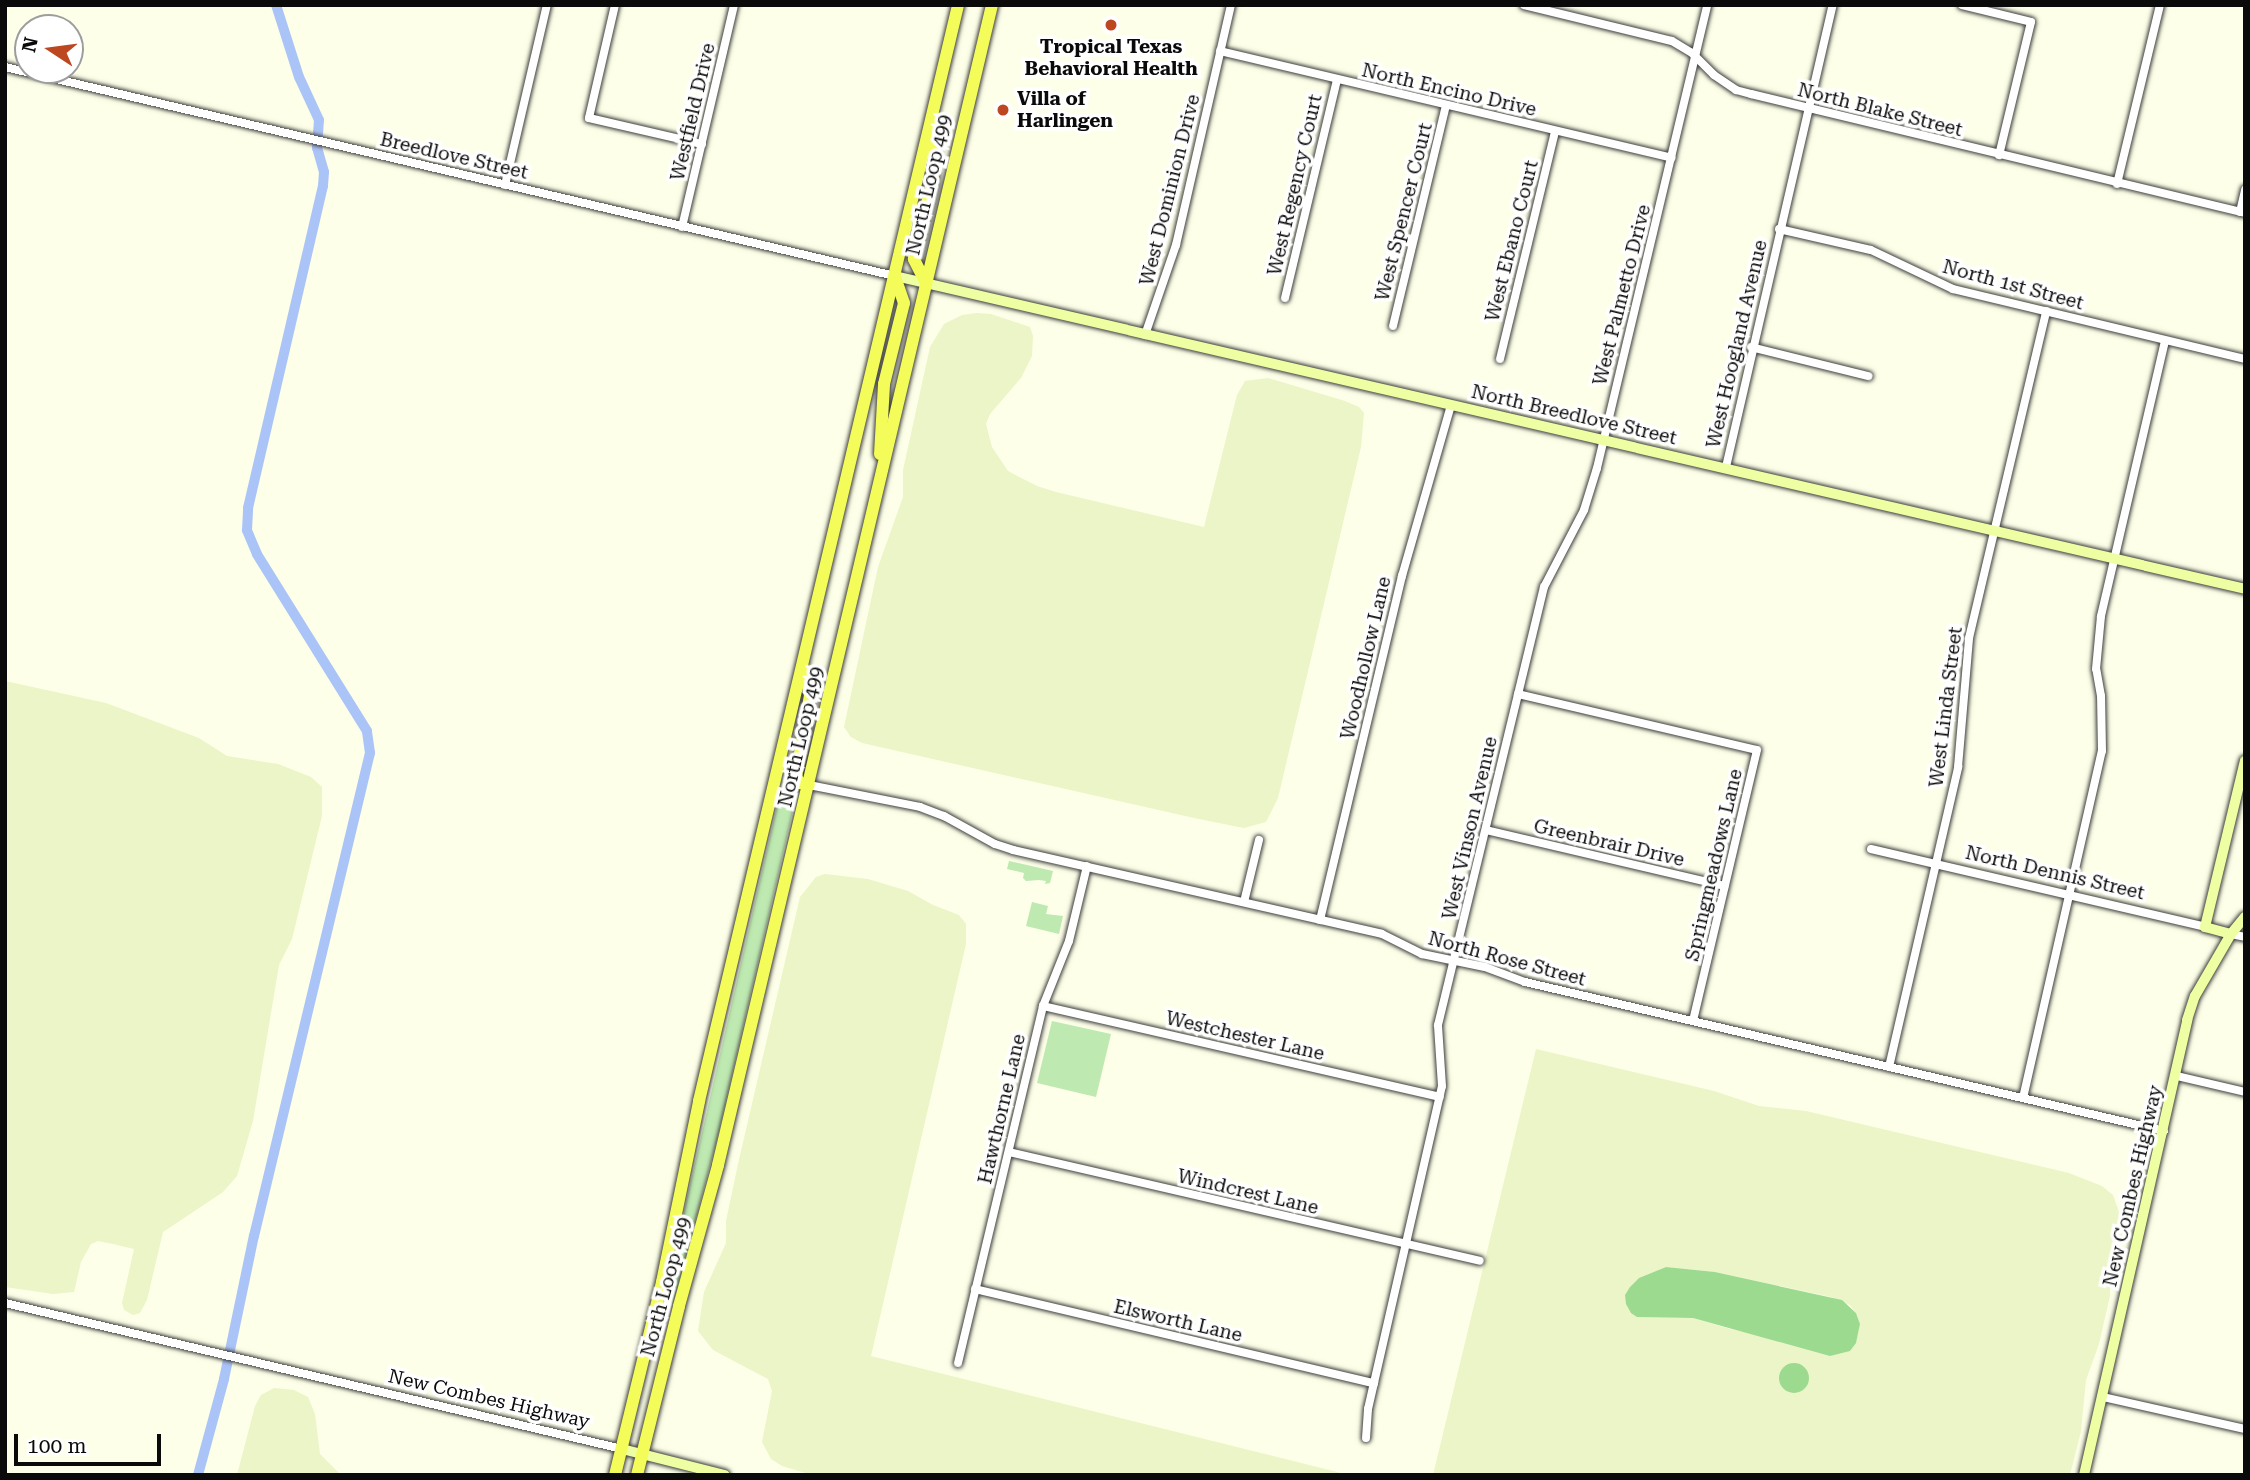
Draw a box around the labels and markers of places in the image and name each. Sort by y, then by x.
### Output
marker: Tropical Texas Behavioral Health [1103,17,1119,33]
place label: Tropical Texas Behavioral Health [1024,36,1198,80]
place label: Villa of Harlingen [1017,88,1113,132]
marker: Villa of Harlingen [995,102,1011,118]

